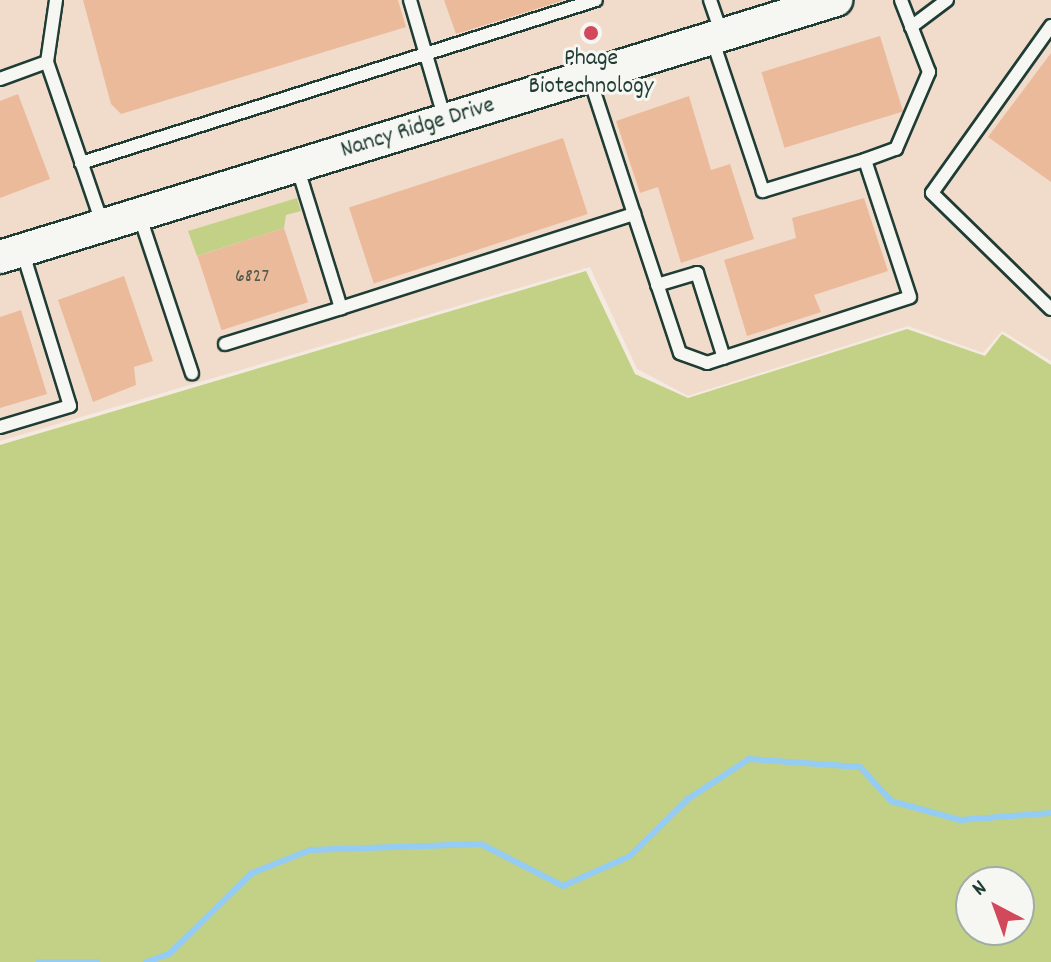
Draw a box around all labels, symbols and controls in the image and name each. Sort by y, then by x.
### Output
marker: Phage Biotechnology [582,24,600,42]
place label: Phage Biotechnology [529,46,653,102]
street label: Nancy Ridge Drive [338,92,498,166]
house number: 6827 [235,265,269,289]
north arrow [955,866,1035,946]
text: N [966,874,995,904]

